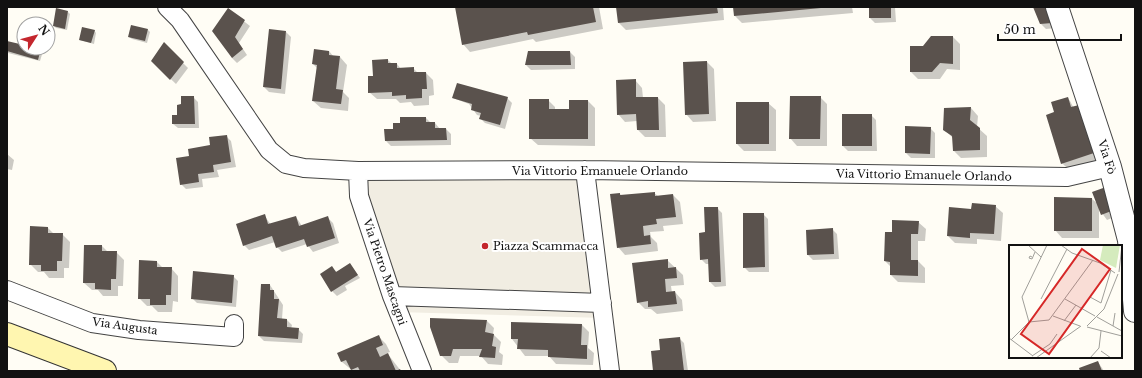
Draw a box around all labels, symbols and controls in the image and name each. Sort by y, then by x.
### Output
north arrow [16,16,56,56]
scale bar [998,16,1121,42]
text: N [35,22,53,39]
text: 50 m [1004,22,1036,37]
street label: Via Fò [1095,137,1119,176]
street label: Via Vittorio Emanuele Orlando [511,164,688,178]
street label: Via Vittorio Emanuele Orlando [835,166,1012,184]
street label: Via Pietro Mascagni [360,216,410,327]
place label: Piazza Scammacca [493,239,599,253]
marker: Piazza Scammacca [480,241,490,251]
inset map [1009,245,1122,358]
street label: Via Augusta [90,314,159,338]

